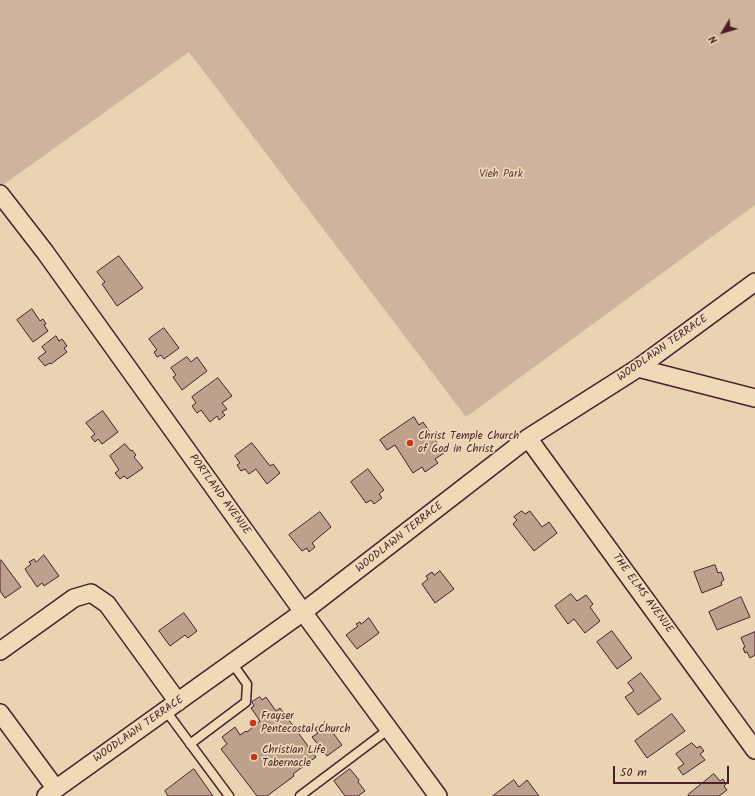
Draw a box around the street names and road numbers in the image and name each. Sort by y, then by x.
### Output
street label: WOODLAWN TERRACE [615,313,711,385]
street label: PORTLAND AVENUE [185,452,253,538]
street label: WOODLAWN TERRACE [354,500,446,576]
street label: THE ELMS AVENUE [609,552,675,636]
street label: WOODLAWN TERRACE [91,694,187,766]

